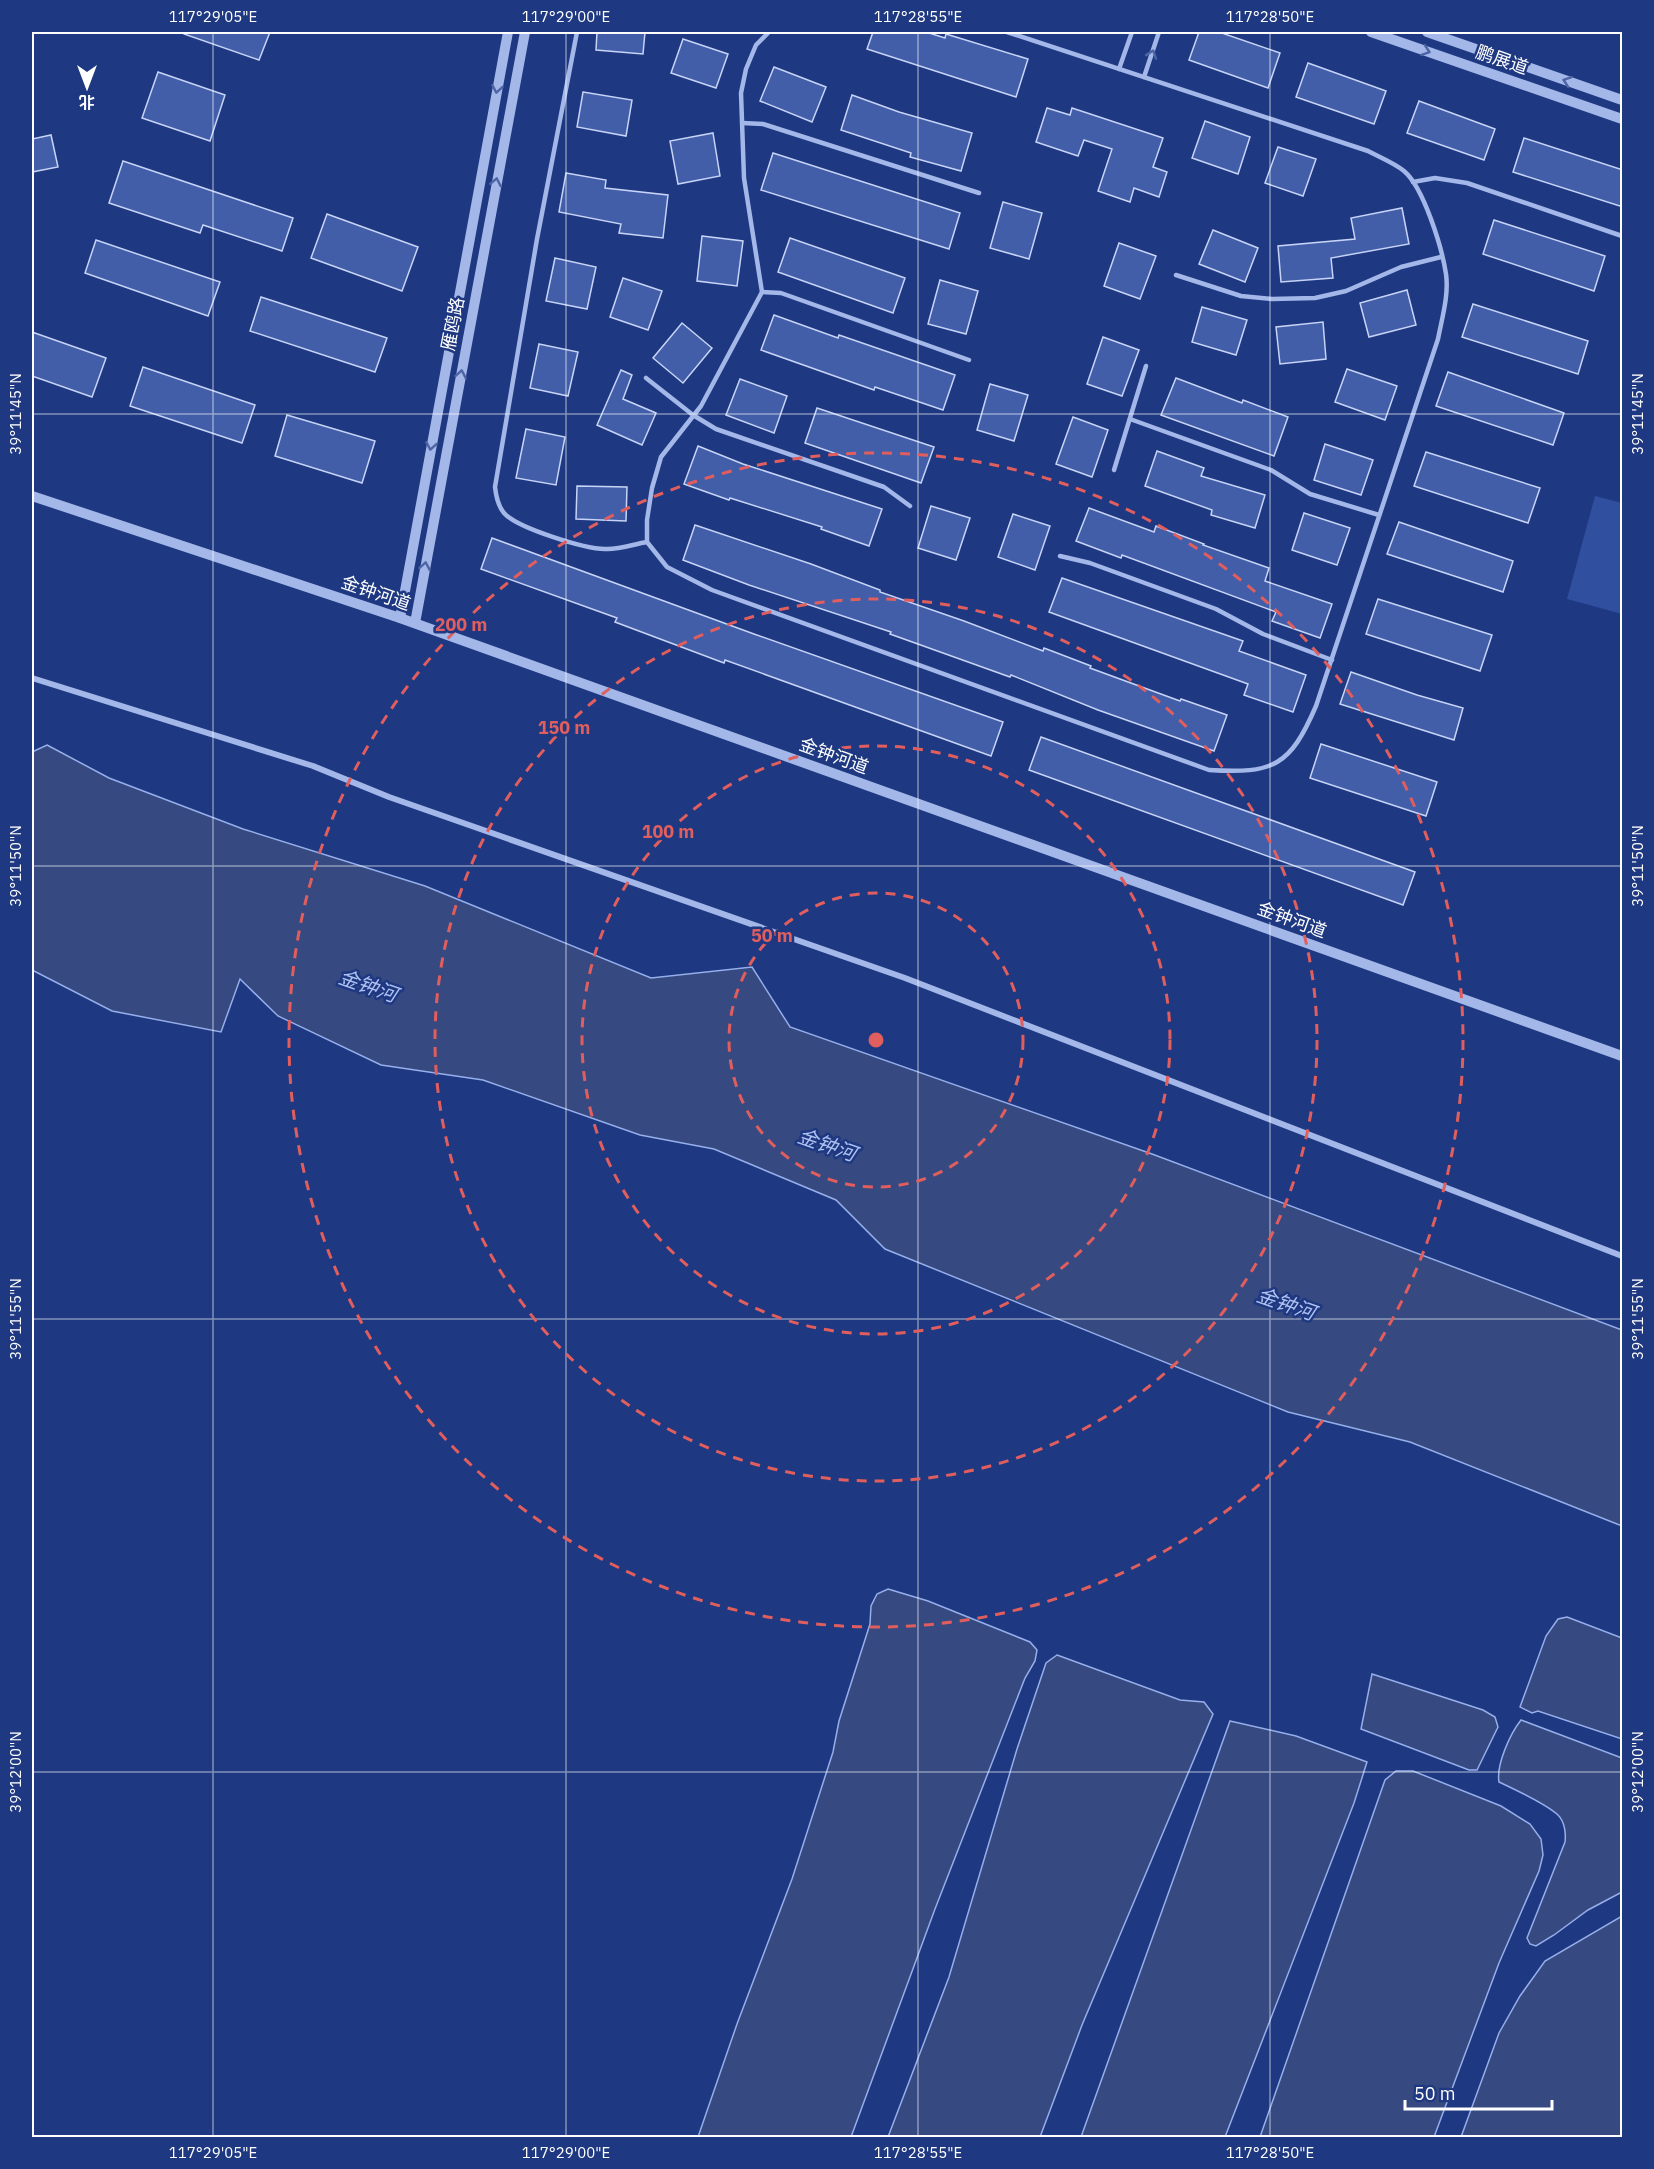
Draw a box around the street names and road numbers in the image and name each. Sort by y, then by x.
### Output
street label: 鹏展道 [1473,40,1531,79]
street label: 雁鸥路 [436,295,469,353]
street label: 金钟河道 [338,570,414,615]
street label: 金钟河道 [796,732,872,779]
street label: 金钟河道 [1254,896,1330,943]

